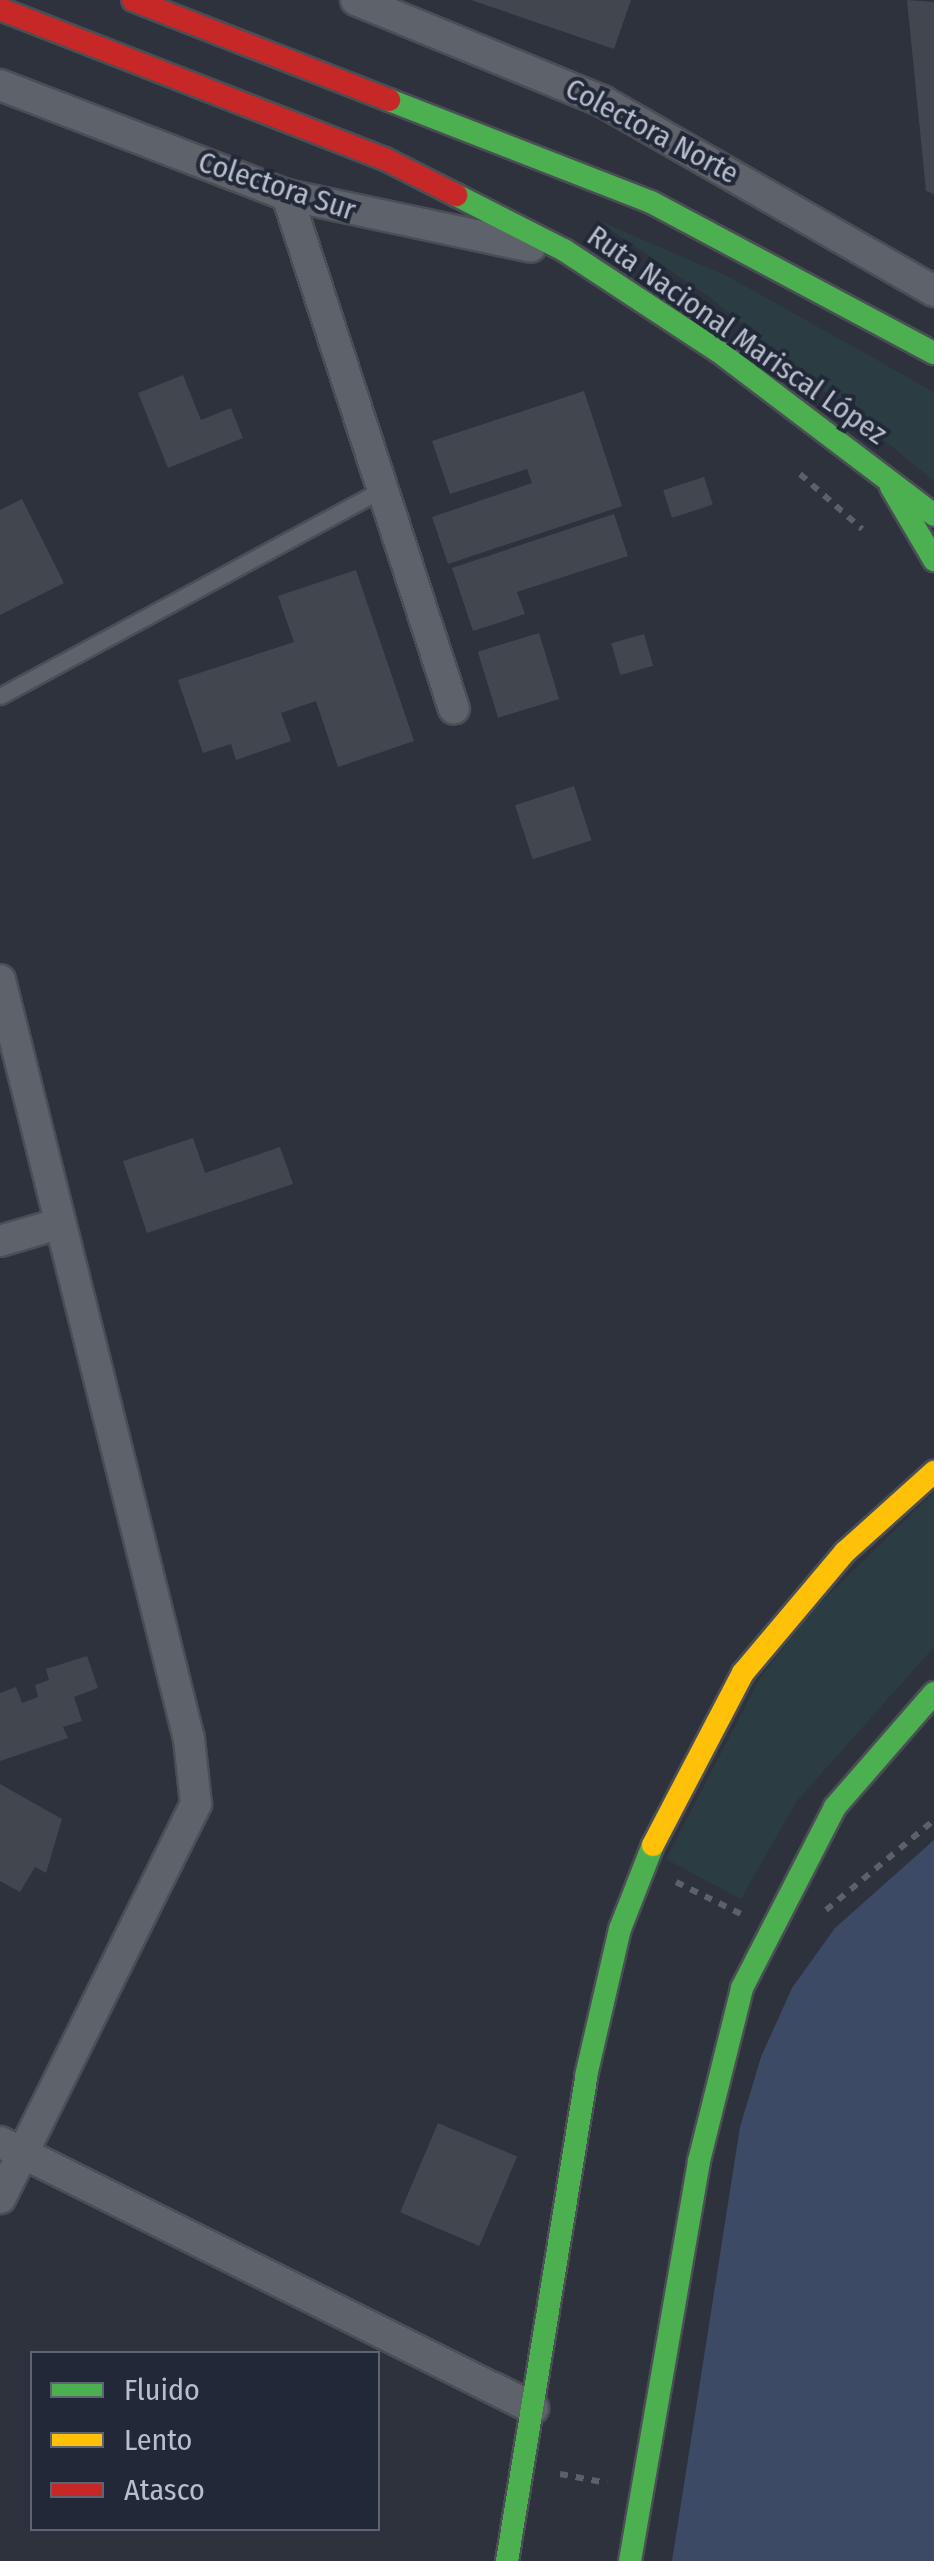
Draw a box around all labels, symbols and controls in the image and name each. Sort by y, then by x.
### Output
street label: Colectora Norte [559,70,745,192]
street label: Colectora Sur [194,144,360,228]
street label: Ruta Nacional Mariscal López [580,218,894,452]
legend [30,2351,380,2531]
text: Fluido [124,2372,200,2408]
text: Lento [124,2422,192,2458]
text: Atasco [124,2472,205,2508]

